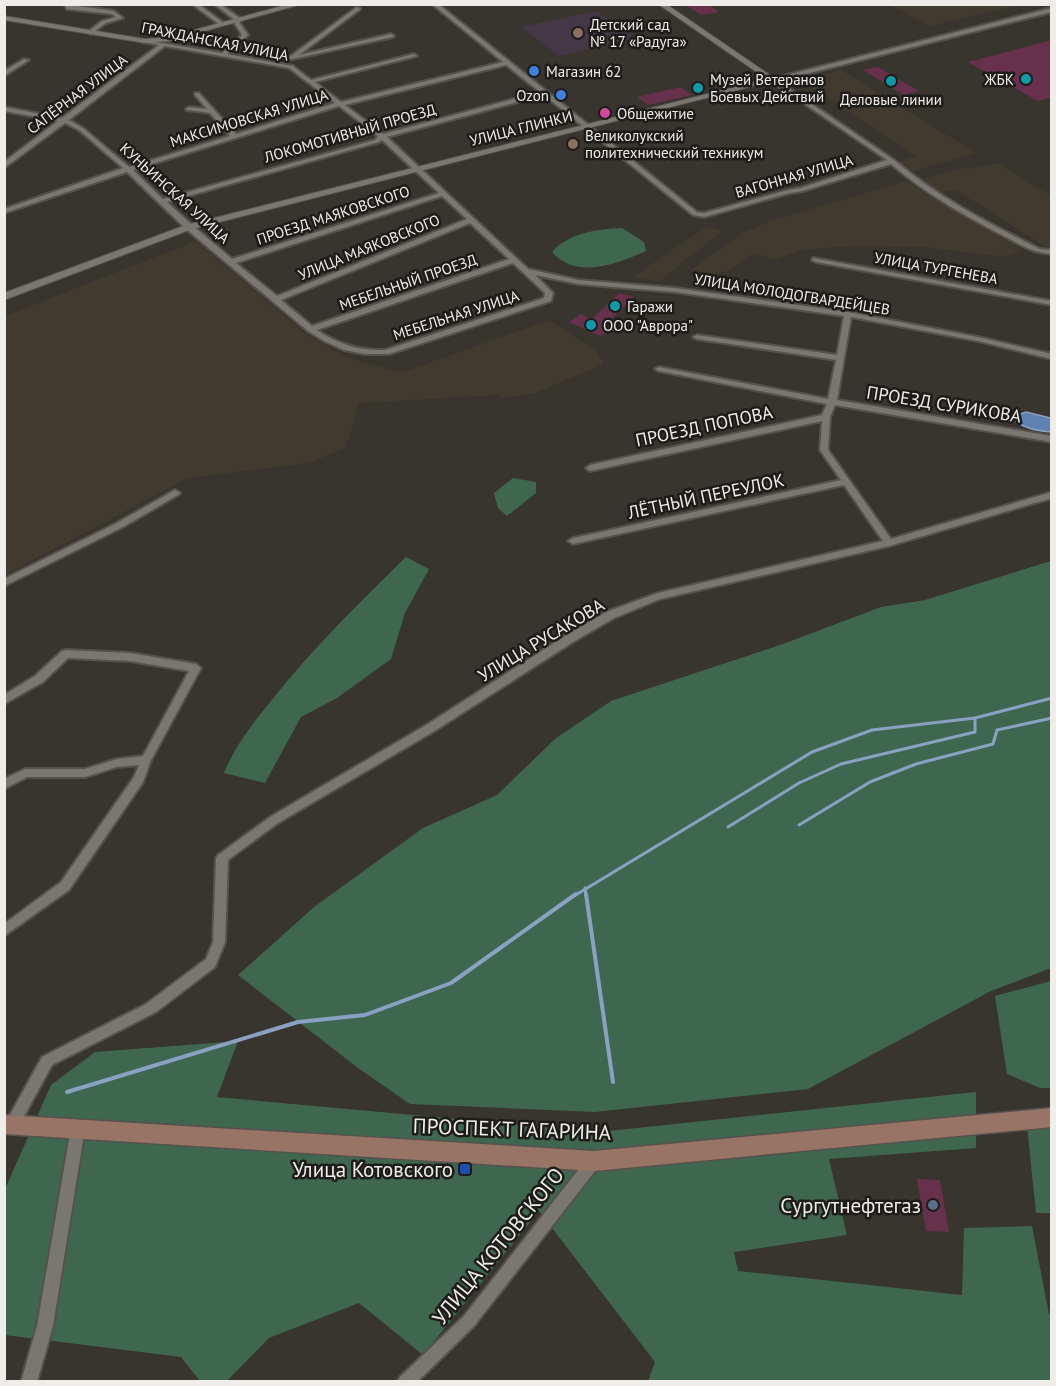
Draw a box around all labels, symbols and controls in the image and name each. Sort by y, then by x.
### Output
place label: Детский сад № 17 «Радуга» [590,15,687,51]
street label: ГРАЖДАНСКАЯ УЛИЦА [140,17,290,65]
marker: Детский сад № 17 «Радуга» [571,26,585,40]
street label: САПЁРНАЯ УЛИЦА [23,50,131,138]
place label: Магазин 62 [546,62,622,81]
marker: Магазин 62 [527,64,541,78]
place label: Музей Ветеранов Боевых Действий [710,70,824,106]
place label: ЖБК [984,70,1014,89]
marker: ЖБК [1019,72,1033,86]
marker: Деловые линии [884,74,898,88]
marker: Музей Ветеранов Боевых Действий [691,81,705,95]
street label: МАКСИМОВСКАЯ УЛИЦА [168,85,331,151]
place label: Ozon [516,86,549,105]
marker: Ozon [554,88,568,102]
place label: Деловые линии [840,90,942,109]
street label: ЛОКОМОТИВНЫЙ ПРОЕЗД [261,99,438,167]
place label: Общежитие [617,104,694,123]
street label: УЛИЦА ГЛИНКИ [468,106,574,150]
marker: Общежитие [598,106,612,120]
place label: Великолукский политехнический техникум [585,126,763,162]
marker: Великолукский политехнический техникум [566,137,580,151]
street label: КУНЬИНСКАЯ УЛИЦА [116,139,234,247]
street label: ВАГОННАЯ УЛИЦА [733,150,855,202]
street label: ПРОЕЗД МАЯКОВСКОГО [254,181,412,249]
street label: УЛИЦА МАЯКОВСКОГО [295,210,443,284]
street label: УЛИЦА ТУРГЕНЕВА [873,248,999,288]
street label: МЕБЕЛЬНЫЙ ПРОЕЗД [337,250,479,314]
street label: УЛИЦА МОЛОДОГВАРДЕЙЦЕВ [693,269,891,319]
street label: МЕБЕЛЬНАЯ УЛИЦА [391,286,522,344]
place label: Гаражи [627,297,673,316]
marker: Гаражи [608,299,622,313]
place label: ООО "Аврора" [603,316,693,335]
marker: ООО "Аврора" [584,318,598,332]
street label: ПРОЕЗД СУРИКОВА [865,380,1023,428]
street label: ПРОЕЗД ПОПОВА [633,400,775,452]
street label: ЛЁТНЫЙ ПЕРЕУЛОК [625,468,786,524]
street label: УЛИЦА РУСАКОВА [474,593,609,687]
street label: ПРОСПЕКТ ГАГАРИНА [412,1112,612,1146]
place label: Улица Котовского [292,1156,453,1183]
street label: УЛИЦА КОТОВСКОГО [426,1162,570,1330]
marker: Улица Котовского [458,1162,472,1176]
place label: Сургутнефтегаз [780,1192,921,1219]
marker: Сургутнефтегаз [926,1198,940,1212]

